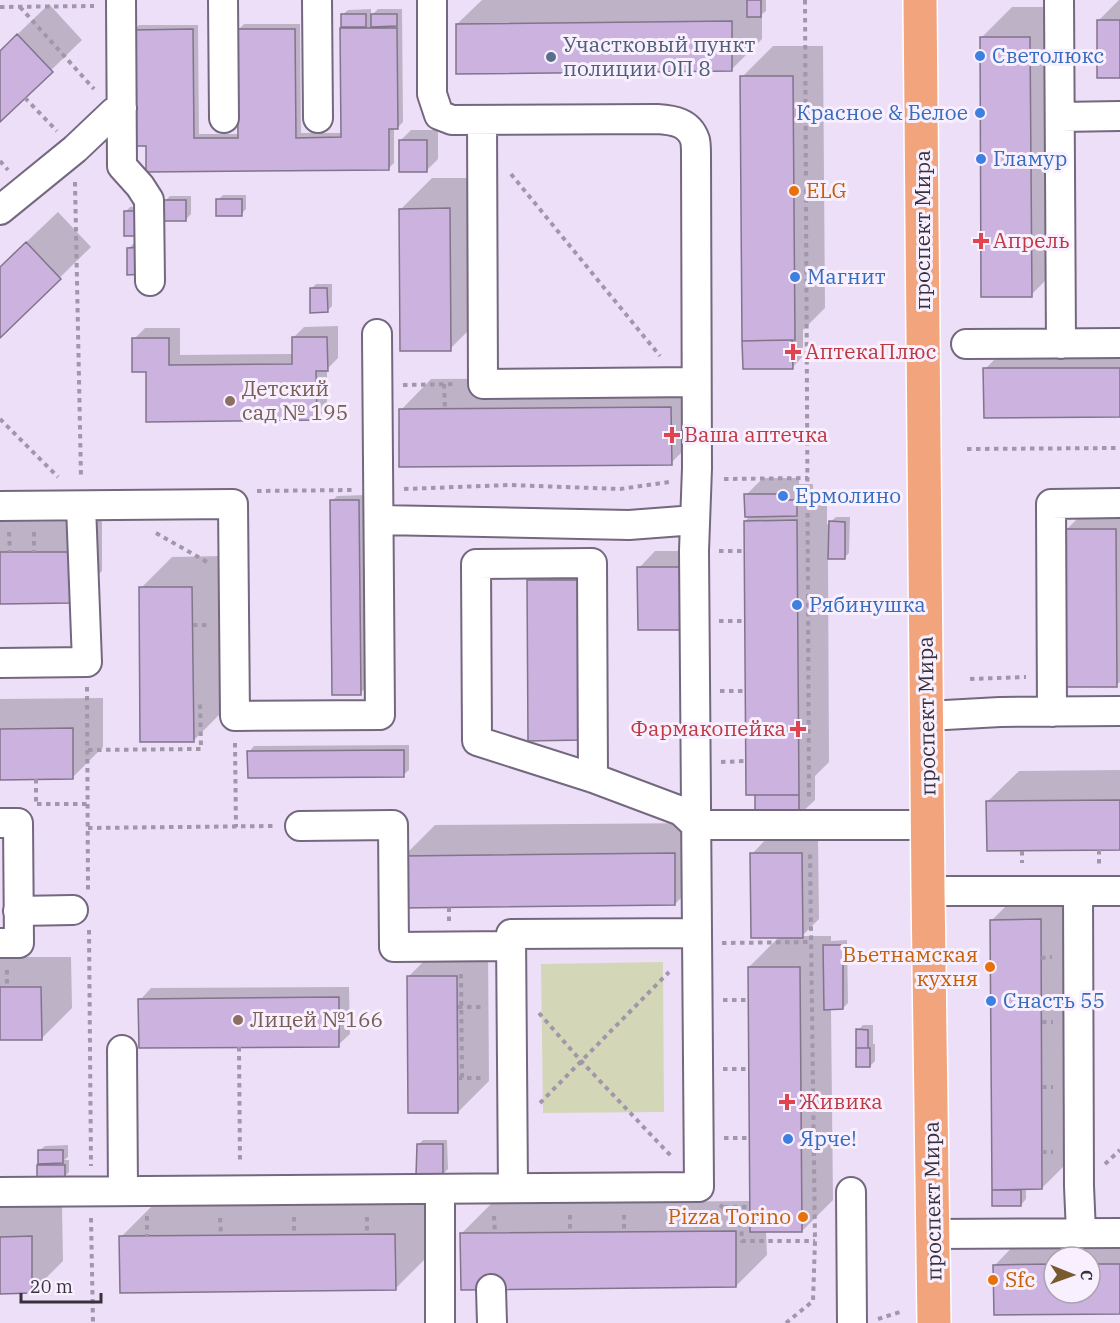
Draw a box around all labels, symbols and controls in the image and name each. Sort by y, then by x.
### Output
place label: Участковый пункт полиции ОП 8 [563,30,755,82]
place label: Светолюкс [992,41,1104,69]
marker: Светолюкс [973,49,987,63]
marker: Участковый пункт полиции ОП 8 [544,50,558,64]
place label: Красное & Белое [796,98,968,126]
marker: Красное & Белое [973,106,987,120]
place label: Гламур [993,144,1067,172]
street label: проспект Мира [908,150,936,310]
marker: Гламур [974,152,988,166]
place label: ELG [806,176,847,204]
marker: ELG [787,184,801,198]
place label: Апрель [993,226,1070,254]
marker: Апрель [974,234,988,248]
place label: Магнит [807,262,886,290]
marker: Магнит [788,270,802,284]
place label: АптекаПлюс [805,337,937,365]
marker: АптекаПлюс [786,345,800,359]
place label: Детский сад № 195 [242,374,348,426]
marker: Детский сад № 195 [223,394,237,408]
place label: Ваша аптечка [684,420,828,448]
marker: Ваша аптечка [665,428,679,442]
place label: Ермолино [795,481,901,509]
marker: Ермолино [776,489,790,503]
place label: Рябинушка [809,590,926,618]
marker: Рябинушка [790,598,804,612]
street label: проспект Мира [911,636,941,796]
place label: Фармакопейка [631,714,786,742]
marker: Фармакопейка [791,722,805,736]
place label: Вьетнамская кухня [842,940,978,992]
marker: Вьетнамская кухня [983,960,997,974]
place label: Снасть 55 [1003,986,1105,1014]
marker: Снасть 55 [984,994,998,1008]
place label: Лицей №166 [250,1005,383,1033]
marker: Лицей №166 [231,1013,245,1027]
place label: Живика [799,1087,883,1115]
marker: Живика [780,1095,794,1109]
street label: проспект Мира [917,1121,947,1281]
place label: Ярче! [800,1124,857,1152]
marker: Ярче! [781,1132,795,1146]
place label: Pizza Torino [668,1202,791,1230]
marker: Pizza Torino [796,1210,810,1224]
north arrow [1042,1245,1102,1305]
place label: Sfc [1005,1265,1035,1293]
scale bar [21,1266,100,1304]
text: С [1077,1270,1097,1281]
marker: Sfc [986,1273,1000,1287]
text: 20 m [30,1275,73,1298]

